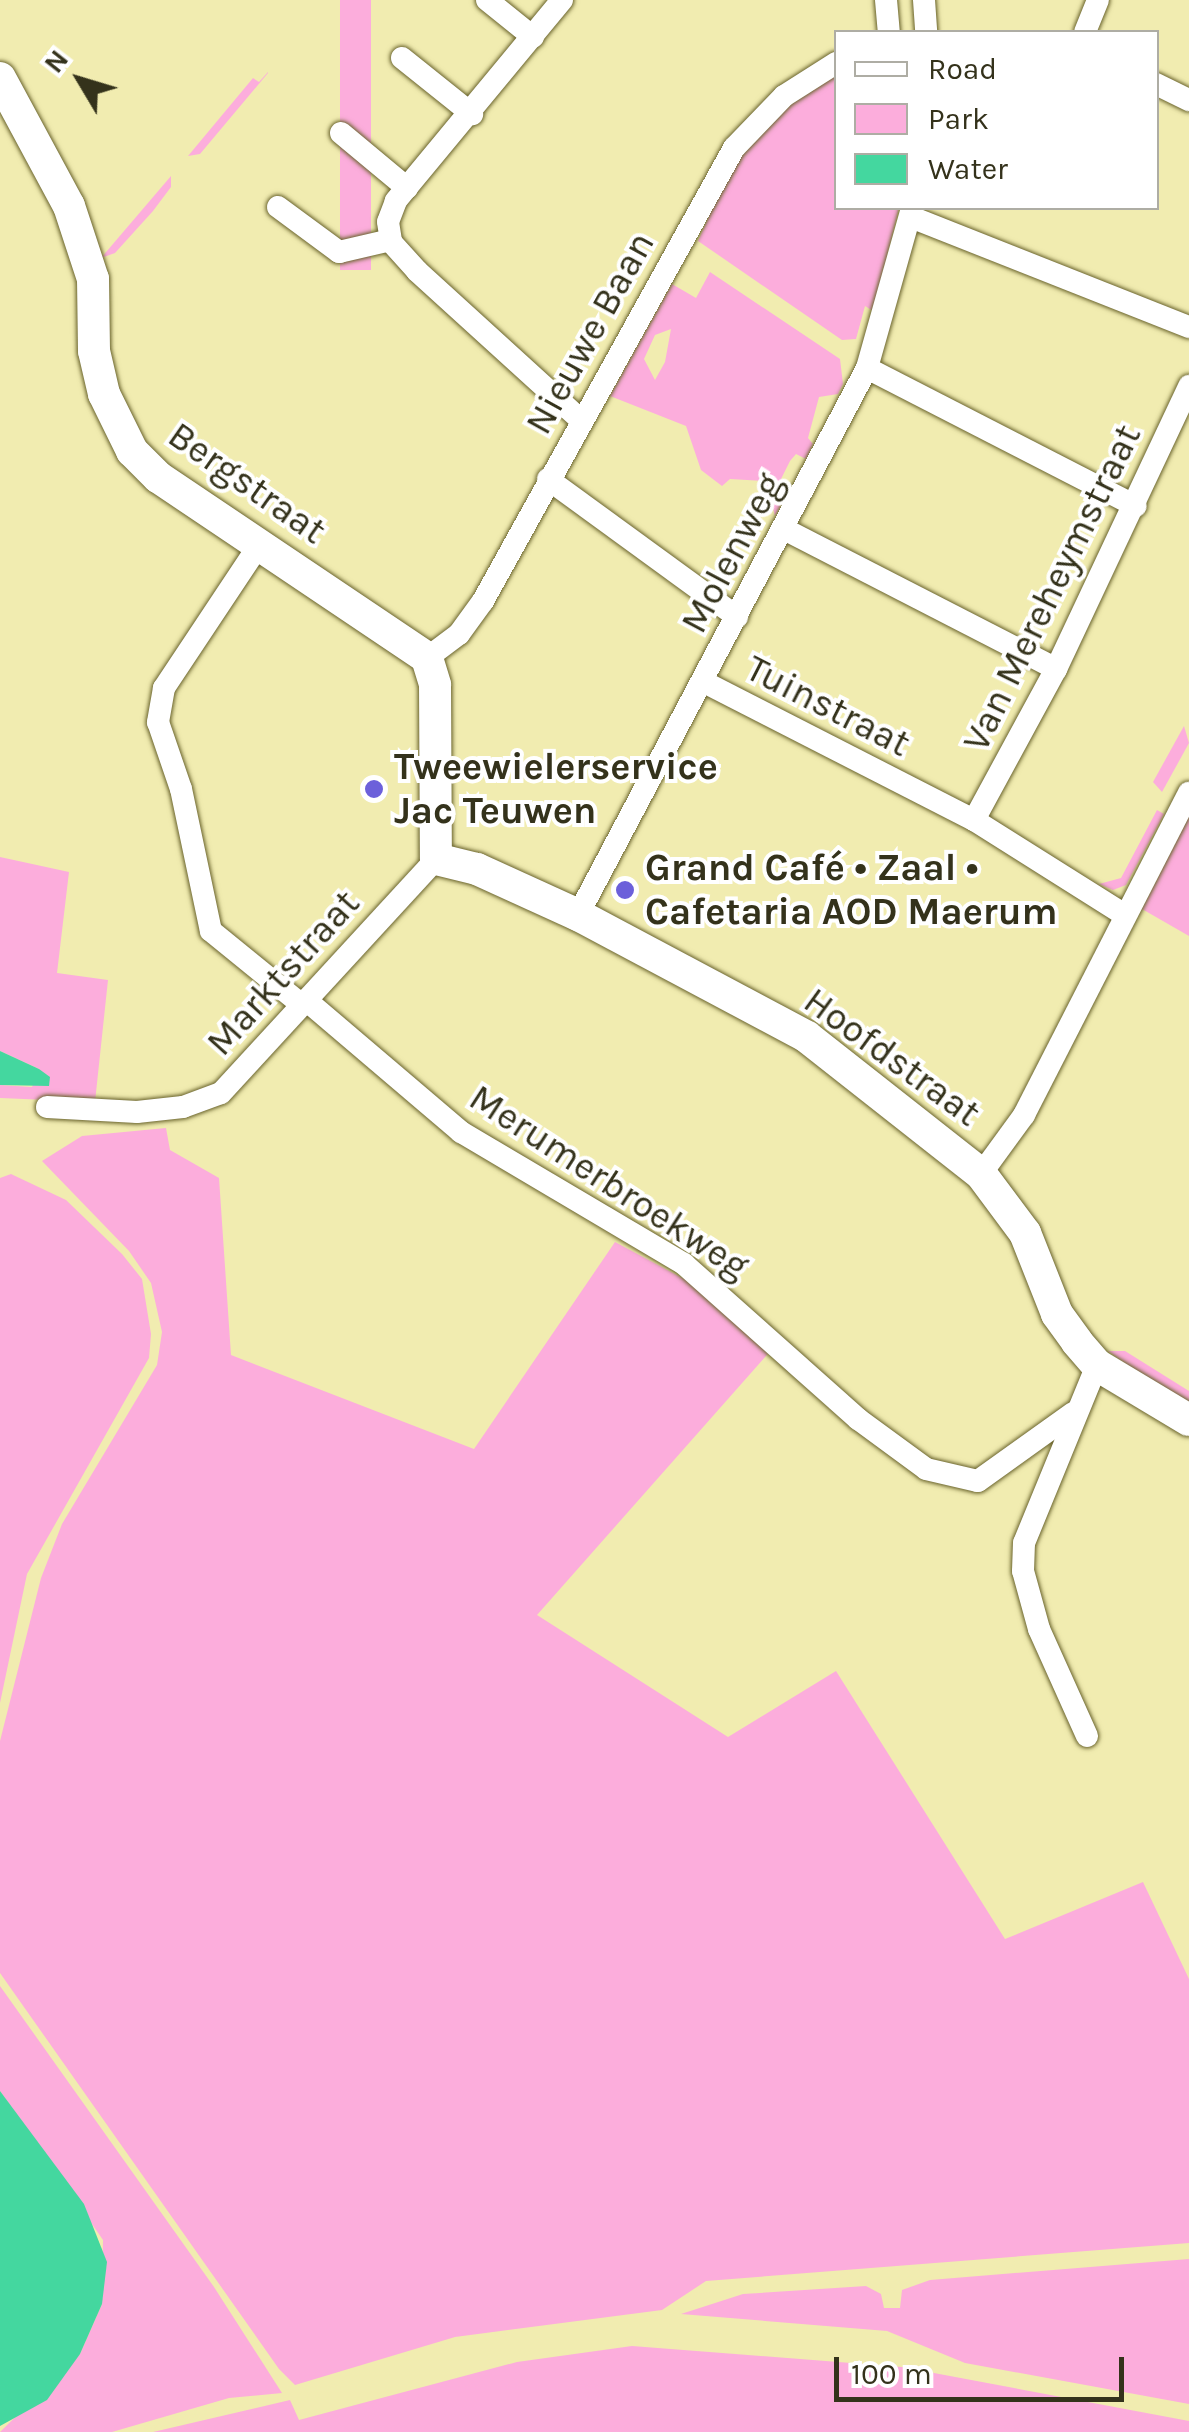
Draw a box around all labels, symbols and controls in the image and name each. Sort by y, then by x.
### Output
north arrow [30,30,130,130]
legend [834,30,1159,210]
text: N [37,43,75,79]
text: Road [928,51,997,87]
text: Park [928,101,989,137]
text: Water [928,151,1008,187]
street label: Nieuwe Baan [516,224,664,442]
street label: Bergstraat [159,412,335,554]
street label: Van Mereheymstraat [953,417,1151,759]
street label: Molenweg [671,465,793,641]
street label: Tuinstraat [738,645,918,767]
place label: Tweewielerservice Jac Teuwen [394,744,718,834]
marker: Tweewielerservice Jac Teuwen [363,778,385,800]
place label: Grand Café • Zaal • Cafetaria AOD Maerum [645,845,1058,934]
marker: Grand Café • Zaal • Cafetaria AOD Maerum [614,879,636,901]
street label: Marktstraat [197,881,369,1065]
street label: Hoofdstraat [795,978,989,1136]
street label: Merumerbroekweg [461,1075,757,1289]
scale bar [839,2337,1129,2399]
text: 100 m [851,2356,932,2392]

